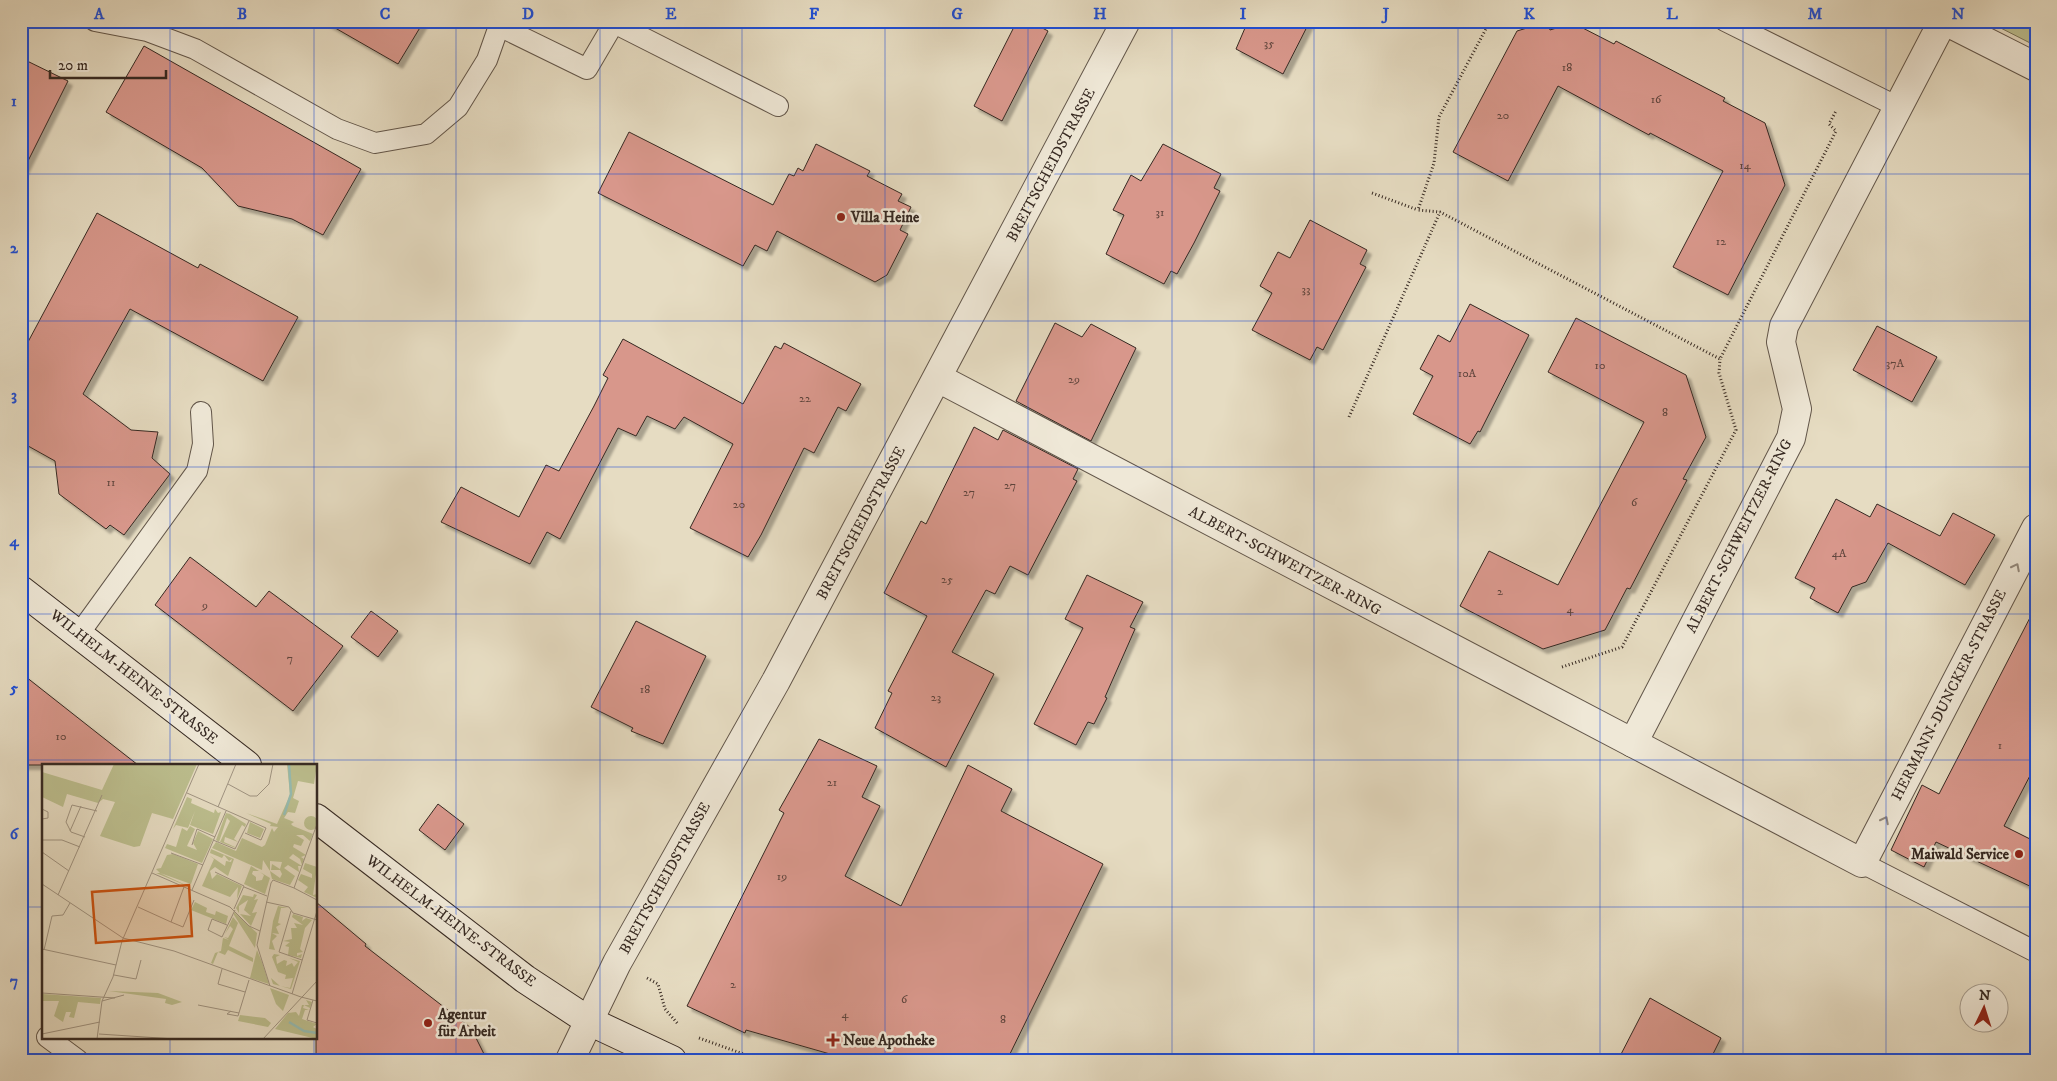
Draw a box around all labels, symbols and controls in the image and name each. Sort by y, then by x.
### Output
text: A [93,4,105,24]
text: B [237,4,247,24]
text: C [380,4,390,24]
text: D [522,4,534,24]
text: E [665,4,677,24]
text: F [809,4,819,24]
text: G [951,4,963,24]
text: H [1093,4,1107,24]
text: I [1240,4,1247,24]
text: J [1381,4,1390,24]
text: K [1523,4,1535,24]
text: L [1666,4,1678,24]
text: M [1808,4,1823,24]
text: N [1951,4,1965,24]
house number: 35 [1264,36,1274,51]
scale bar [50,48,166,80]
text: 20 m [58,56,88,75]
house number: 18 [1562,60,1572,75]
street label: BREITSCHEIDSTRASSE [1002,85,1100,245]
text: 1 [11,91,17,111]
house number: 16 [1651,92,1662,107]
house number: 20 [1497,108,1509,123]
house number: 14 [1739,158,1752,173]
house number: 31 [1156,205,1164,220]
place label: Villa Heine [850,208,920,227]
marker: Villa Heine [835,211,847,223]
house number: 12 [1716,234,1726,249]
text: 2 [10,238,19,258]
house number: 33 [1302,282,1310,297]
house number: 37A [1886,356,1905,371]
house number: 10 [1595,358,1605,373]
house number: 10A [1458,366,1477,381]
house number: 29 [1068,372,1080,387]
text: 3 [11,385,17,405]
house number: 22 [799,391,811,406]
house number: 8 [1662,405,1668,420]
street label: ALBERT-SCHWEITZER-RING [1682,435,1797,636]
street label: BREITSCHEIDSTRASSE [812,443,910,603]
house number: 11 [107,475,115,490]
house number: 27 [1004,478,1016,493]
house number: 27 [963,485,975,500]
house number: 6 [1631,495,1638,510]
house number: 20 [733,497,745,512]
street label: ALBERT-SCHWEITZER-RING [1185,502,1385,620]
text: 4 [8,531,19,551]
house number: 4A [1832,546,1847,561]
one-way arrow [2010,563,2020,572]
house number: 25 [941,572,953,587]
house number: 2 [1497,584,1503,599]
street label: HERMANN-DUNCKER-STRASSE [1887,586,2011,804]
house number: 9 [201,598,208,613]
house number: 4 [1567,602,1575,617]
street label: WILHELM-HEINE-STRASSE [45,605,222,749]
house number: 7 [287,651,293,666]
text: 5 [9,678,18,698]
house number: 18 [640,682,650,697]
house number: 23 [931,690,941,705]
house number: 10 [56,729,66,744]
house number: 1 [1998,738,2002,753]
inset map [42,764,318,1038]
house number: 21 [827,775,837,790]
street label: BREITSCHEIDSTRASSE [615,798,715,957]
one-way arrow [1879,816,1889,825]
text: 6 [10,824,20,844]
place label: Maiwald Service [1911,845,2010,864]
marker: Maiwald Service [2013,848,2025,860]
street label: WILHELM-HEINE-STRASSE [361,850,540,991]
house number: 19 [777,869,787,884]
text: 7 [10,971,18,991]
house number: 2 [730,977,736,992]
north arrow [1960,984,2010,1034]
text: N [1978,987,1992,1005]
house number: 6 [901,992,908,1007]
place label: Agentur für Arbeit [437,1005,496,1041]
house number: 4 [842,1007,850,1022]
house number: 8 [1000,1012,1006,1027]
marker: Agentur für Arbeit [422,1017,434,1029]
place label: Neue Apotheke [843,1031,935,1050]
marker: Neue Apotheke [827,1034,839,1046]

